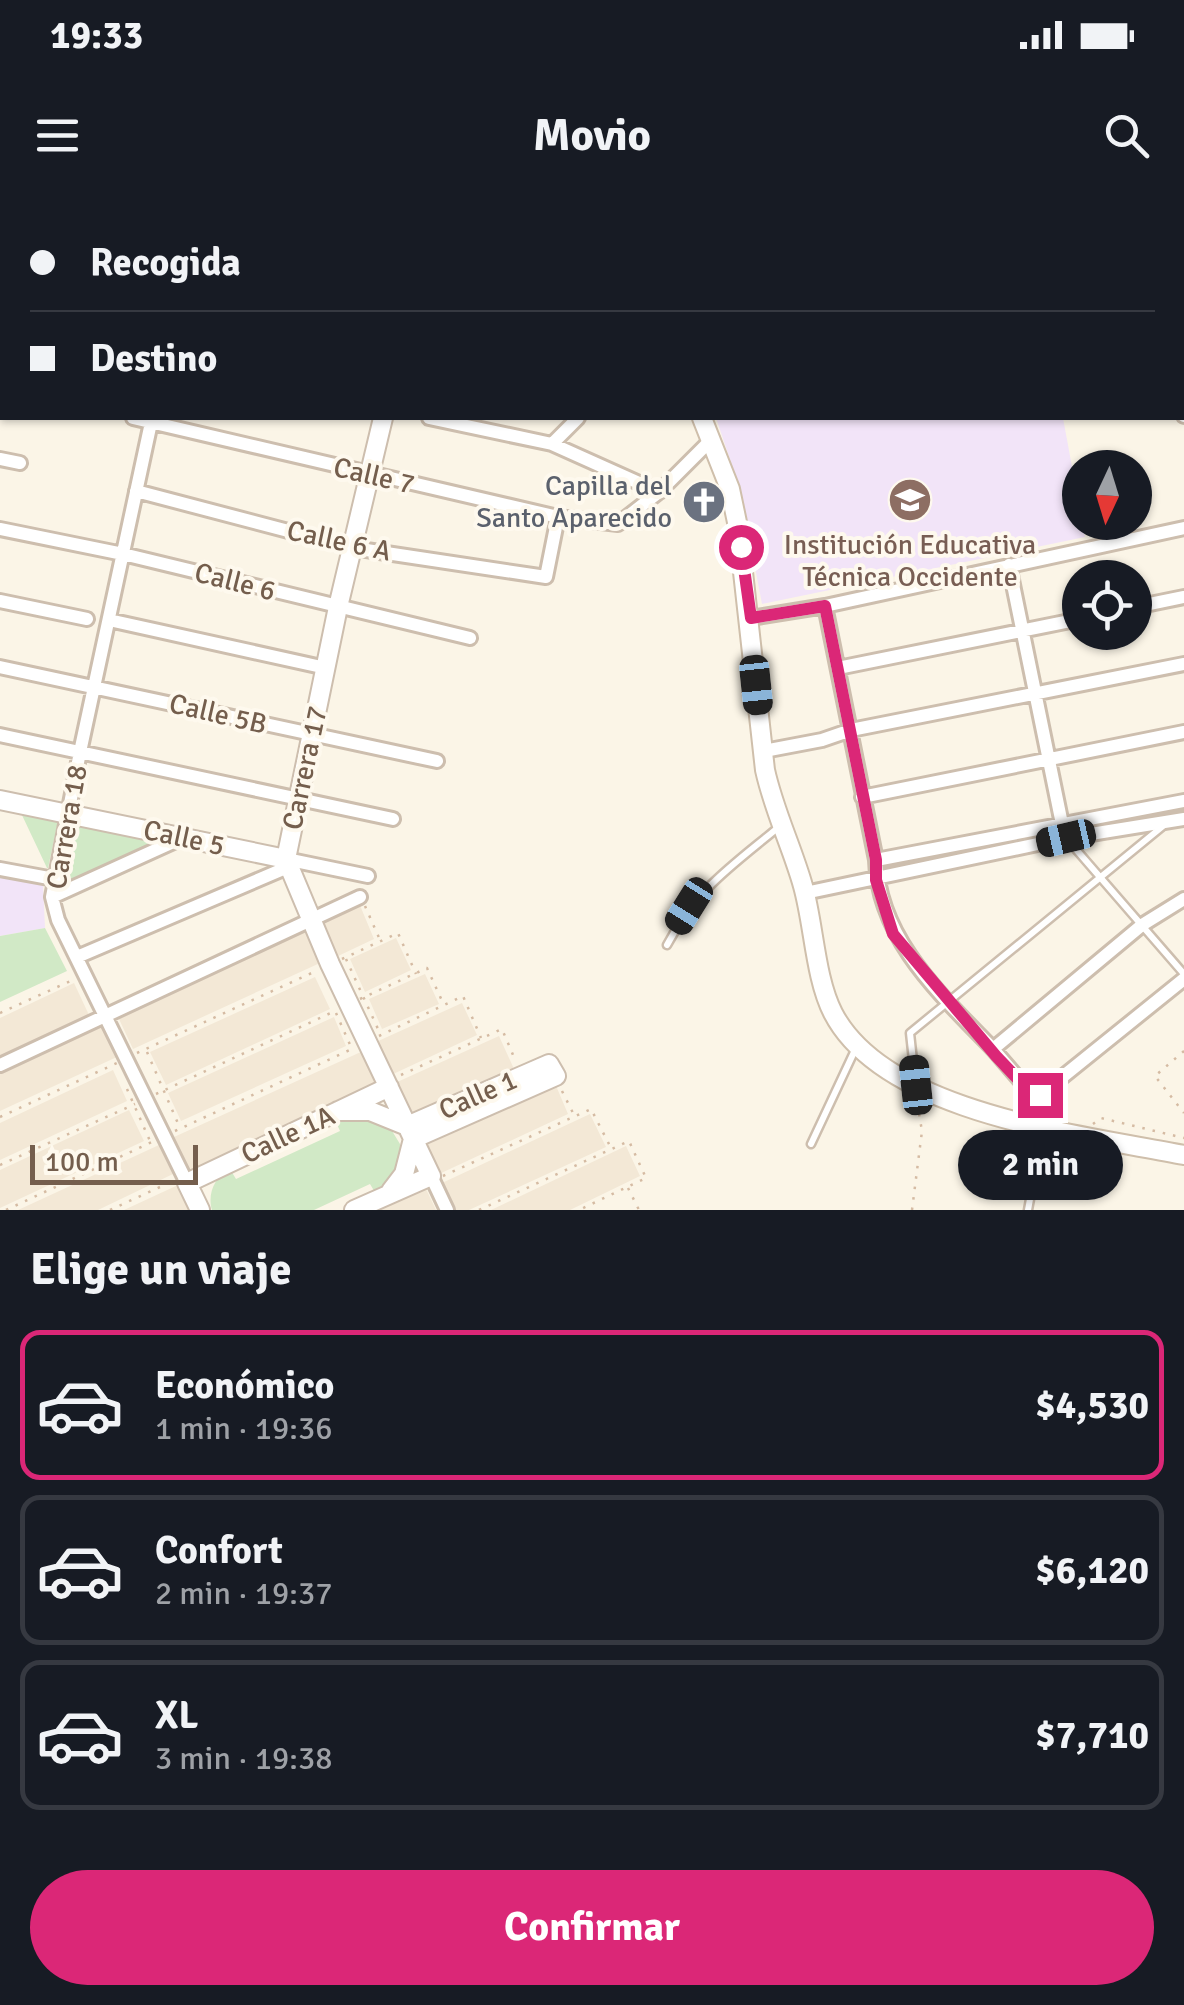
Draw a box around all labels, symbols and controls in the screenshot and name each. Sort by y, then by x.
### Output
text: 19:33 [50,12,143,59]
icon: menu [30,108,85,163]
text: Movio [533,108,651,163]
icon: search [1099,108,1154,163]
text: Recogida [90,239,241,286]
text: Destino [90,335,217,382]
street label: Calle 7 [330,450,418,502]
north arrow [1062,450,1152,540]
map controls [1062,450,1152,650]
place label: Capilla del Santo Aparecido [476,469,672,535]
school or university icon: Institución Educativa Técnica Occidente [887,477,933,523]
church icon: Capilla del Santo Aparecido [681,479,727,525]
street label: Calle 6 A [284,513,394,569]
route start [719,525,764,570]
place label: Institución Educativa Técnica Occidente [784,528,1036,594]
street label: Calle 6 [191,556,279,608]
button: locate [1062,560,1152,650]
car [738,654,774,716]
street label: Calle 5B [166,686,270,742]
street label: Carrera 17 [275,703,335,833]
street label: Carrera 18 [39,762,95,892]
street label: Calle 5 [140,813,228,863]
car [1033,817,1099,859]
car [660,873,718,939]
car [898,1054,934,1116]
street label: Calle 1 [434,1063,522,1127]
route end [1018,1073,1063,1118]
street label: Calle 1A [236,1099,340,1171]
callout: 2 min [958,1130,1122,1200]
scale bar [30,1140,198,1184]
text: 100 m [45,1145,119,1179]
text: 2 min [1002,1145,1079,1184]
text: Elige un viaje [30,1242,292,1297]
icon: car [35,1360,125,1450]
text: Económico [155,1362,334,1409]
text: $4,530 [1035,1382,1149,1429]
text: 1 min · 19:36 [155,1409,333,1448]
icon: car [35,1525,125,1615]
text: Confort [155,1527,283,1574]
text: $6,120 [1035,1547,1149,1594]
text: 2 min · 19:37 [155,1574,333,1613]
icon: car [35,1690,125,1780]
text: XL [155,1692,198,1739]
text: $7,710 [1035,1712,1149,1759]
text: 3 min · 19:38 [155,1739,333,1778]
button: Confirmar [30,1870,1154,1985]

